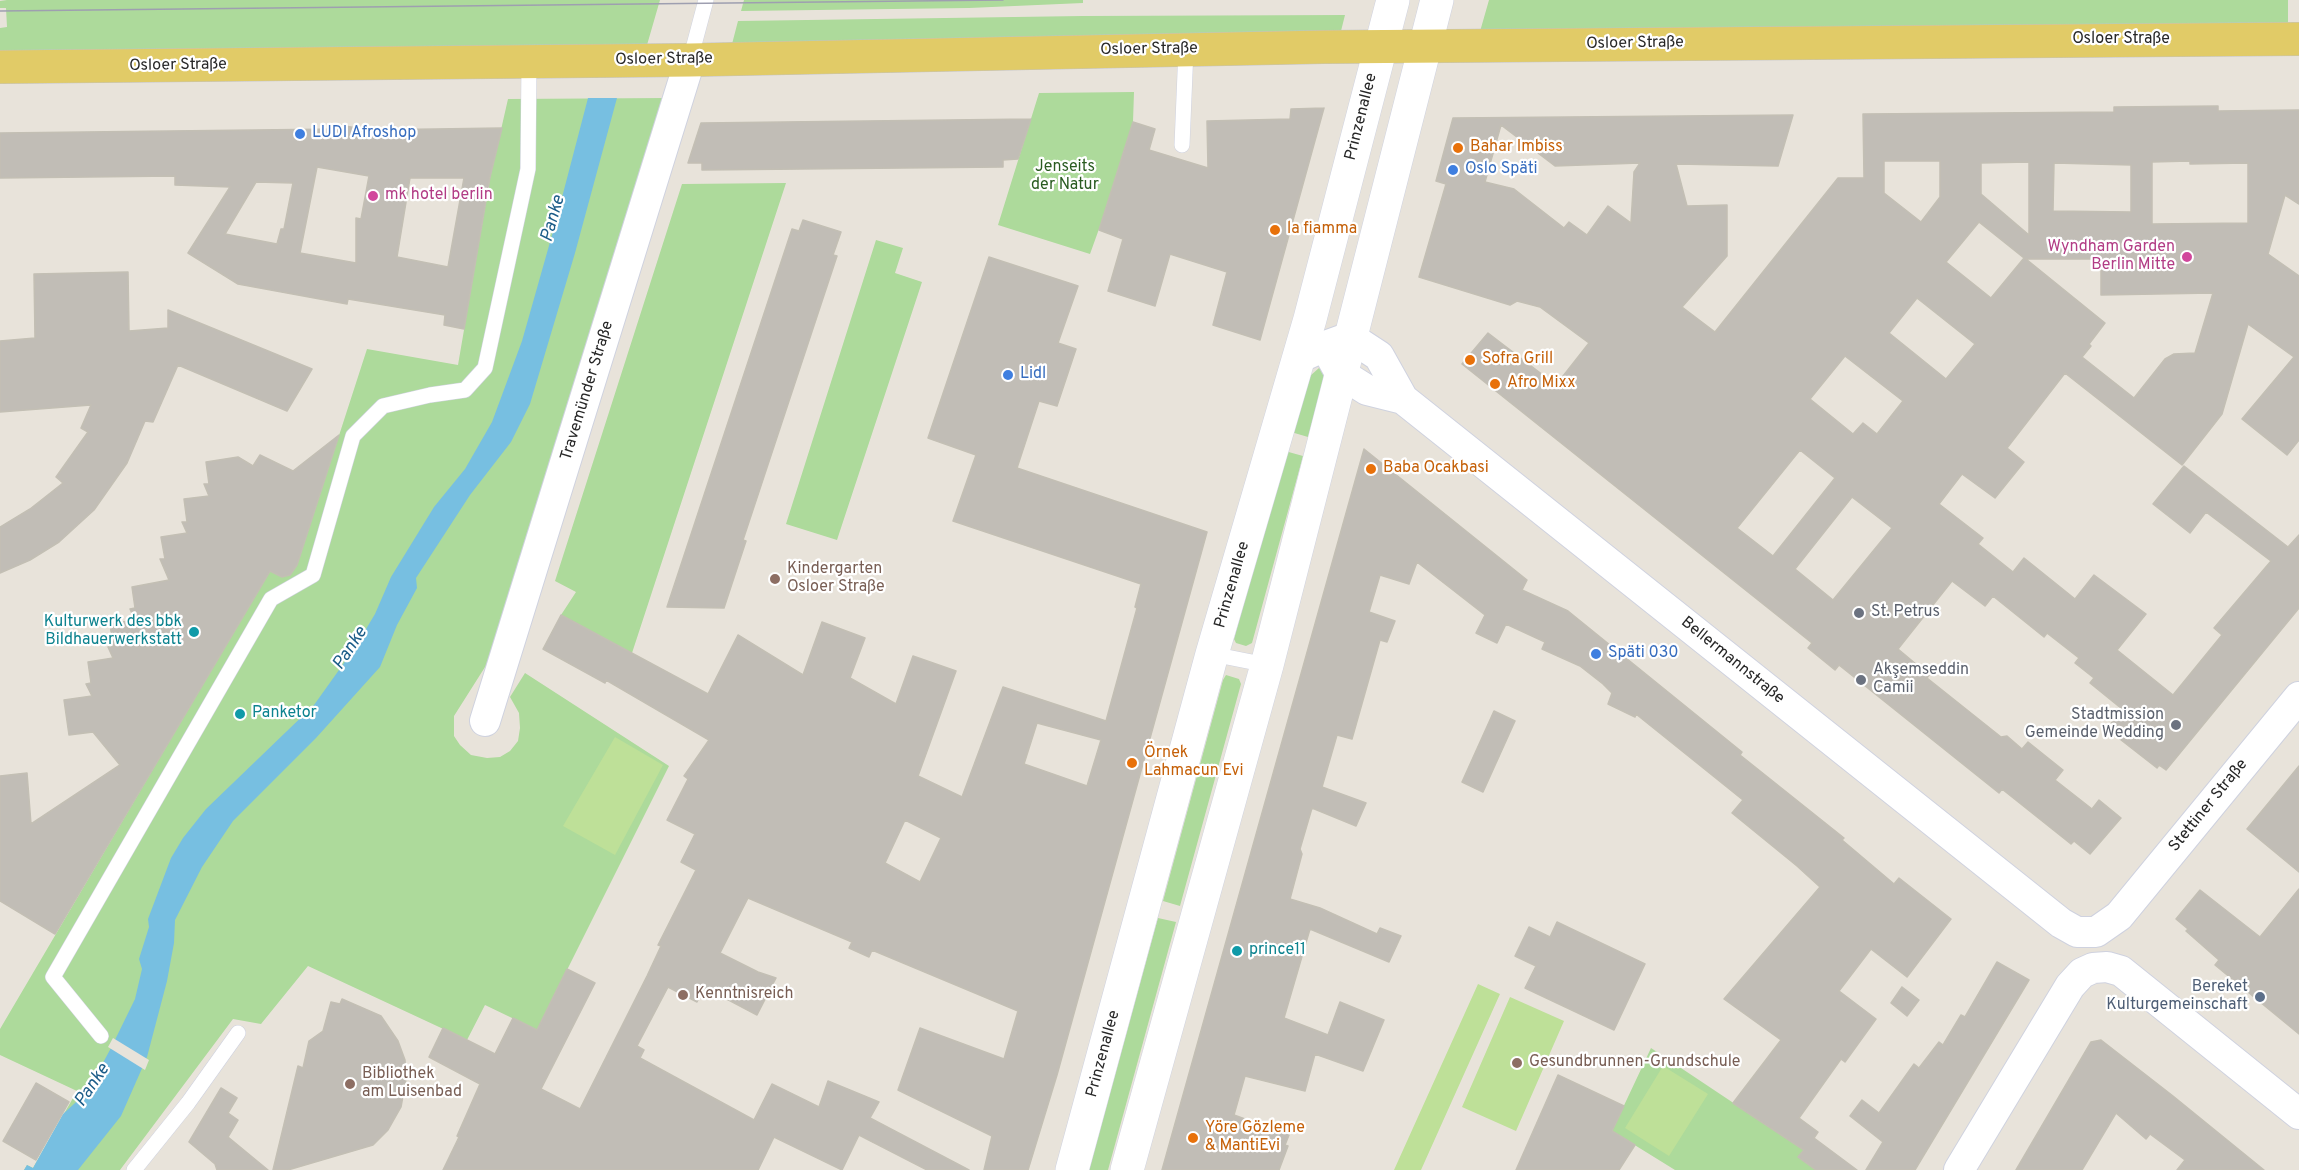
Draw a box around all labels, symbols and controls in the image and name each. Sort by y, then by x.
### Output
street label: Osloer Straße [2072,30,2170,50]
street label: Osloer Straße [1586,34,1684,54]
street label: Osloer Straße [1100,40,1198,60]
street label: Osloer Straße [615,50,713,70]
street label: Osloer Straße [129,56,227,76]
street label: Prinzenallee [1342,71,1382,163]
place label: LUDI Afroshop [312,124,416,144]
marker: LUDI Afroshop [293,127,307,141]
place label: Bahar Imbiss [1470,138,1563,158]
marker: Bahar Imbiss [1451,141,1465,155]
park label: Jenseits der Natur [1031,158,1099,196]
place label: Oslo Späti [1465,160,1537,180]
marker: Oslo Späti [1446,163,1460,177]
place label: mk hotel berlin [385,186,493,206]
marker: mk hotel berlin [366,189,380,203]
water label: Panke [537,193,571,245]
place label: la fiamma [1287,220,1357,240]
marker: la fiamma [1268,223,1282,237]
place label: Wyndham Garden Berlin Mitte [2048,238,2175,276]
marker: Wyndham Garden Berlin Mitte [2180,250,2194,264]
street label: Travemünder Straße [558,319,618,463]
place label: Sofra Grill [1482,350,1553,370]
marker: Sofra Grill [1463,353,1477,367]
place label: Lidl [1020,365,1046,385]
marker: Lidl [1001,368,1015,382]
place label: Afro Mixx [1507,374,1575,394]
marker: Afro Mixx [1488,377,1502,391]
place label: Baba Ocakbasi [1383,459,1489,479]
marker: Baba Ocakbasi [1364,462,1378,476]
street label: Prinzenallee [1211,539,1255,631]
place label: Kindergarten Osloer Straße [787,560,884,598]
marker: Kindergarten Osloer Straße [768,572,782,586]
place label: St. Petrus [1871,603,1940,623]
marker: St. Petrus [1852,606,1866,620]
place label: Kulturwerk des bbk Bildhauerwerkstatt [44,613,182,651]
street label: Bellermannstraße [1676,613,1788,709]
water label: Panke [329,623,373,675]
marker: Kulturwerk des bbk Bildhauerwerkstatt [187,625,201,639]
place label: Späti 030 [1608,644,1679,664]
marker: Späti 030 [1589,647,1603,661]
place label: Akşemseddin Camii [1873,661,1969,699]
marker: Akşemseddin Camii [1854,673,1868,687]
place label: Panketor [252,704,317,724]
place label: Stadtmission Gemeinde Wedding [2025,706,2164,744]
marker: Panketor [233,707,247,721]
marker: Stadtmission Gemeinde Wedding [2169,718,2183,732]
place label: Örnek Lahmacun Evi [1144,744,1244,782]
marker: Örnek Lahmacun Evi [1125,756,1139,770]
street label: Stettiner Straße [2166,756,2252,856]
place label: prince11 [1249,941,1306,961]
marker: prince11 [1230,944,1244,958]
place label: Bereket Kulturgemeinschaft [2106,978,2248,1016]
place label: Kenntnisreich [695,985,793,1005]
marker: Kenntnisreich [676,988,690,1002]
marker: Bereket Kulturgemeinschaft [2253,990,2267,1004]
street label: Prinzenallee [1083,1008,1125,1100]
place label: Gesundbrunnen-Grundschule [1529,1053,1740,1073]
marker: Gesundbrunnen-Grundschule [1510,1056,1524,1070]
water label: Panke [71,1060,115,1112]
place label: Bibliothek am Luisenbad [362,1065,462,1103]
marker: Bibliothek am Luisenbad [343,1077,357,1091]
place label: Yöre Gözleme & MantiEvi [1205,1119,1305,1157]
marker: Yöre Gözleme & MantiEvi [1186,1131,1200,1145]

